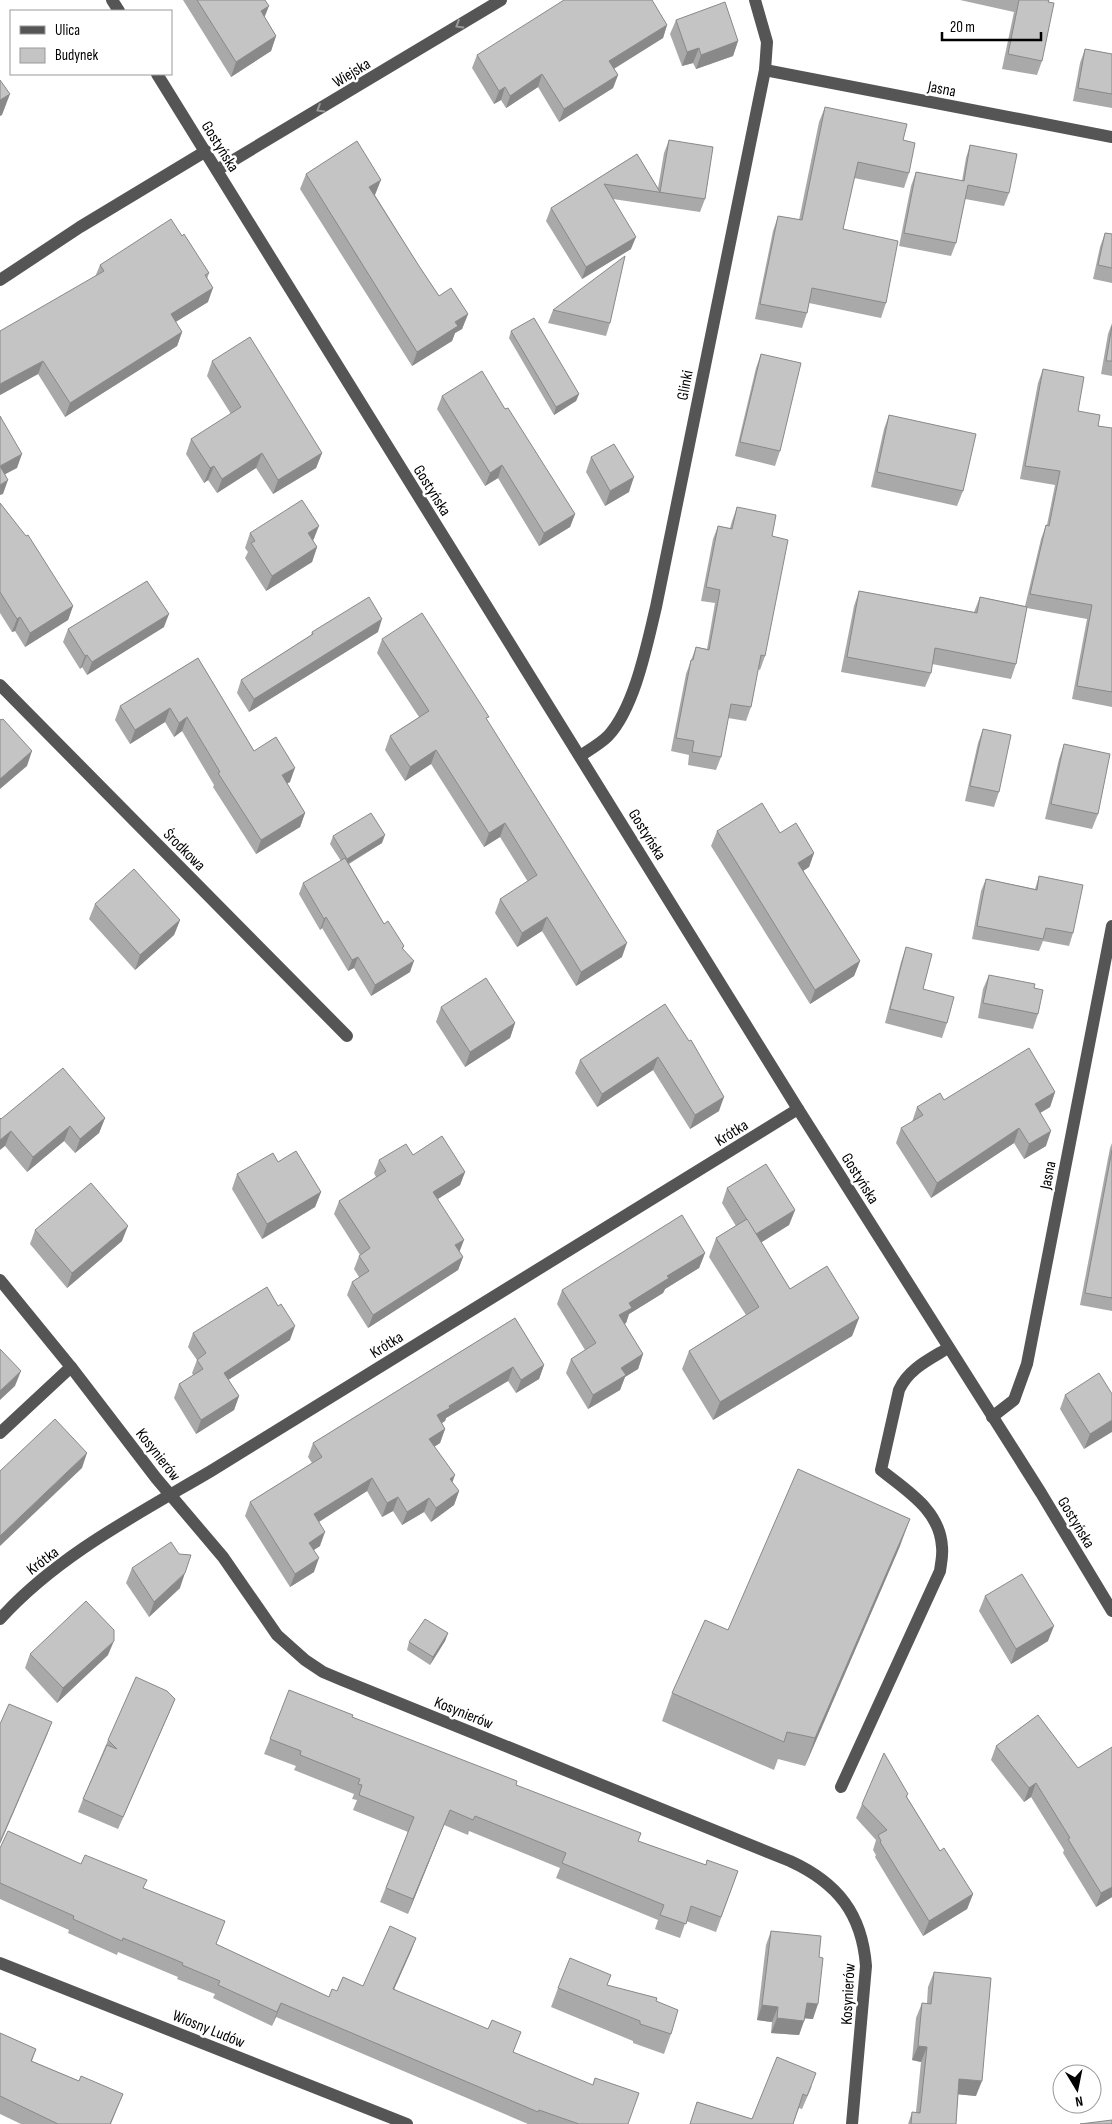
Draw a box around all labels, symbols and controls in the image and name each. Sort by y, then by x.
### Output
legend [10,10,172,75]
scale bar [942,10,1041,42]
text: 20 m [950,18,975,37]
one-way arrow [455,19,464,29]
text: Ulica [55,21,80,40]
text: Budynek [55,46,98,65]
street label: Wiejska [329,55,374,92]
street label: Jasna [925,77,957,101]
one-way arrow [316,103,325,113]
street label: Gostyńska [197,118,243,176]
street label: Glinki [673,369,698,402]
street label: Gostyńska [409,462,455,520]
street label: Gostyńska [624,806,670,864]
street label: Środkowa [159,825,209,875]
street label: Krótka [712,1116,752,1151]
street label: Gostyńska [837,1150,883,1208]
street label: Jasna [1036,1160,1060,1192]
street label: Krótka [367,1328,407,1363]
street label: Kosynierów [131,1425,184,1485]
street label: Gostyńska [1053,1494,1098,1552]
street label: Krótka [23,1543,63,1579]
street label: Kosynierów [431,1693,496,1734]
street label: Kosynierów [837,1963,860,2025]
street label: Wiosny Ludów [170,2006,247,2052]
north arrow [1052,2064,1102,2114]
text: N [1074,2092,1084,2110]

